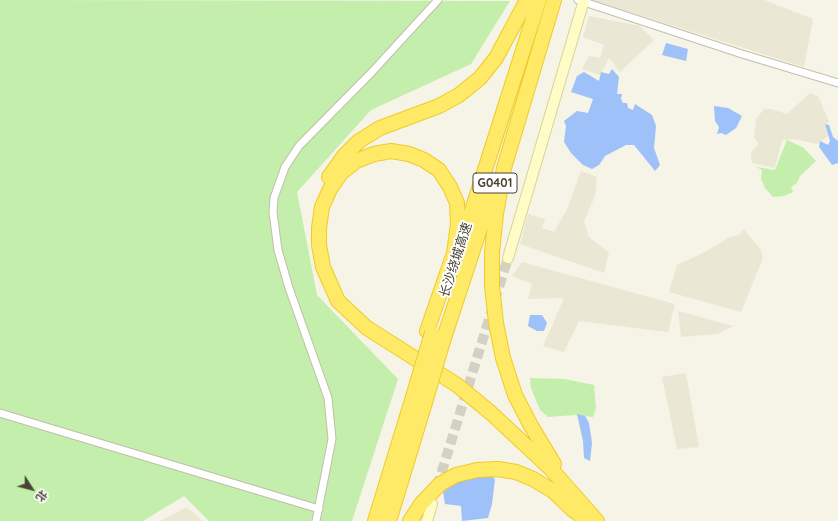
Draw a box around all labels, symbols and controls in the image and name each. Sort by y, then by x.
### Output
road number: G0401 [473,173,517,193]
street label: 长沙绕城高速 [437,220,475,300]
north arrow [12,469,52,509]
text: 北 [33,487,51,505]

